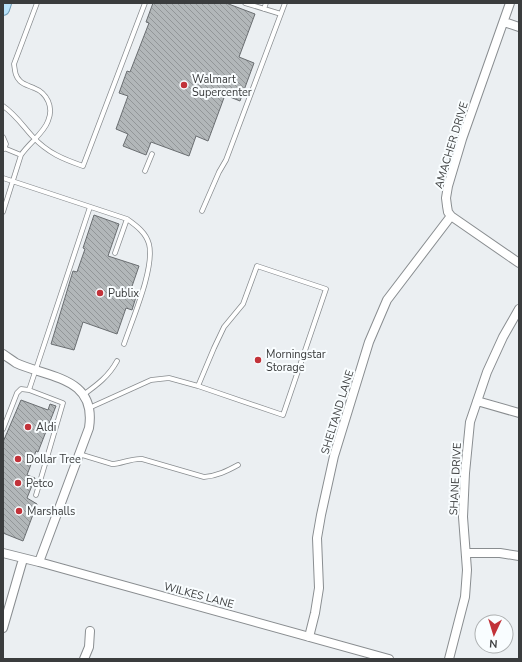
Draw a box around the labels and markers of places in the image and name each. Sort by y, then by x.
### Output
place label: Walmart Supercenter [192,72,252,100]
marker: Walmart Supercenter [179,80,189,90]
place label: Publix [108,286,139,301]
marker: Publix [95,288,105,298]
place label: Morningstar Storage [266,347,326,375]
marker: Morningstar Storage [253,355,263,365]
place label: Aldi [36,420,56,435]
marker: Aldi [23,422,33,432]
place label: Dollar Tree [26,452,81,467]
marker: Dollar Tree [13,454,23,464]
place label: Petco [26,476,53,491]
marker: Petco [13,478,23,488]
place label: Marshalls [27,504,75,519]
marker: Marshalls [14,506,24,516]

